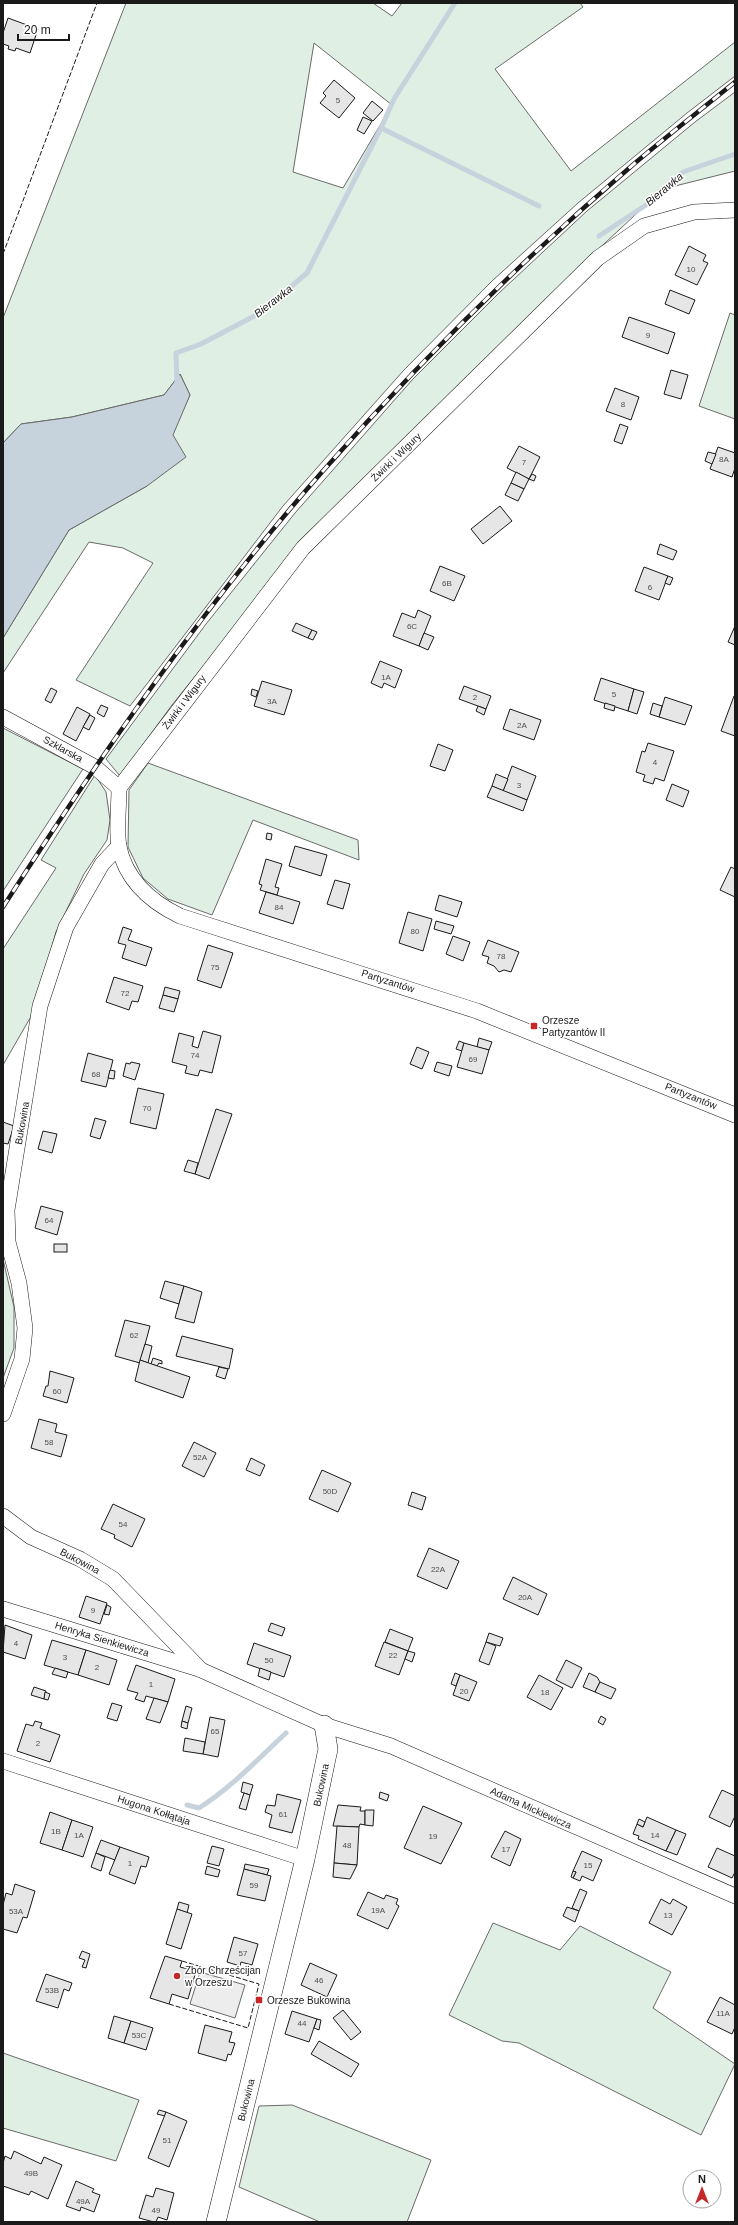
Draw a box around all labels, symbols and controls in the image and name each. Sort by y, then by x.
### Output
scale bar [18,16,69,42]
text: 20 m [24,23,51,37]
house number: 5 [336,96,341,105]
water label: Bierawka [643,170,685,208]
house number: 10 [687,265,696,274]
water label: Bierawka [251,282,295,320]
house number: 9 [646,331,651,340]
house number: 8 [621,400,626,409]
street label: Żwirki i Wigury [368,430,423,484]
house number: 8A [719,455,730,464]
house number: 7 [522,458,527,467]
house number: 6B [442,579,452,588]
house number: 6 [648,583,653,592]
house number: 6C [407,622,417,631]
street label: Żwirki i Wigury [159,672,208,731]
house number: 1A [381,673,392,682]
house number: 5 [612,690,617,699]
house number: 2 [473,693,478,702]
house number: 3A [267,697,278,706]
house number: 2A [517,721,528,730]
street label: Szklarska [41,734,85,765]
house number: 4 [653,758,658,767]
house number: 3 [517,781,522,790]
house number: 84 [275,903,284,912]
house number: 80 [411,927,420,936]
house number: 78 [497,952,506,961]
house number: 75 [211,963,220,972]
street label: Partyzantów [360,967,417,995]
house number: 72 [121,989,130,998]
place label: Orzesze Partyzantów II [542,1015,605,1038]
marker: Orzesze Partyzantów II [529,1021,539,1031]
house number: 74 [191,1051,200,1060]
house number: 69 [469,1055,478,1064]
house number: 68 [92,1070,101,1079]
street label: Partyzantów [663,1081,719,1112]
street label: Bukowina [13,1100,31,1145]
house number: 70 [143,1104,152,1113]
house number: 64 [45,1216,54,1225]
house number: 62 [130,1331,139,1340]
house number: 60 [53,1387,62,1396]
house number: 58 [45,1438,54,1447]
house number: 52A [193,1453,208,1462]
house number: 50D [323,1487,338,1496]
house number: 54 [119,1520,128,1529]
street label: Bukowina [58,1546,102,1576]
house number: 22A [431,1565,446,1574]
house number: 20A [518,1593,533,1602]
house number: 9 [91,1606,96,1615]
street label: Henryka Sienkiewicza [54,1619,151,1659]
house number: 4 [14,1639,19,1648]
house number: 22 [389,1651,398,1660]
house number: 3 [63,1653,68,1662]
house number: 50 [265,1656,274,1665]
house number: 2 [95,1663,100,1672]
house number: 1 [149,1680,154,1689]
house number: 20 [460,1687,469,1696]
house number: 18 [541,1688,550,1697]
house number: 65 [211,1727,220,1736]
house number: 2 [36,1739,41,1748]
street label: Bukowina [311,1762,331,1807]
street label: Adama Mickiewicza [489,1785,574,1831]
street label: Hugona Kołłątaja [116,1793,192,1827]
house number: 61 [279,1810,288,1819]
house number: 1B [51,1827,61,1836]
house number: 1A [74,1831,85,1840]
house number: 14 [651,1831,660,1840]
house number: 19 [429,1832,438,1841]
house number: 48 [343,1841,352,1850]
house number: 17 [502,1845,511,1854]
house number: 1 [128,1859,133,1868]
house number: 15 [584,1861,593,1870]
house number: 59 [250,1881,259,1890]
house number: 19A [371,1906,386,1915]
house number: 53A [9,1907,24,1916]
house number: 13 [664,1911,673,1920]
house number: 57 [239,1949,248,1958]
place label: Zbór Chrześcijan w Orzeszu [184,1965,261,1988]
marker: Zbór Chrześcijan w Orzeszu [172,1971,182,1981]
house number: 46 [315,1976,324,1985]
house number: 53B [45,1986,59,1995]
marker: Orzesze Bukowina [254,1995,264,2005]
place label: Orzesze Bukowina [267,1995,351,2006]
house number: 11A [716,2009,730,2018]
house number: 44 [298,2019,307,2028]
house number: 53C [132,2031,147,2040]
street label: Bukowina [235,2077,257,2122]
house number: 51 [163,2136,172,2145]
house number: 49B [24,2169,38,2178]
north arrow [682,2169,722,2209]
text: N [698,2173,706,2185]
house number: 49A [76,2197,91,2206]
house number: 49 [152,2206,161,2215]

